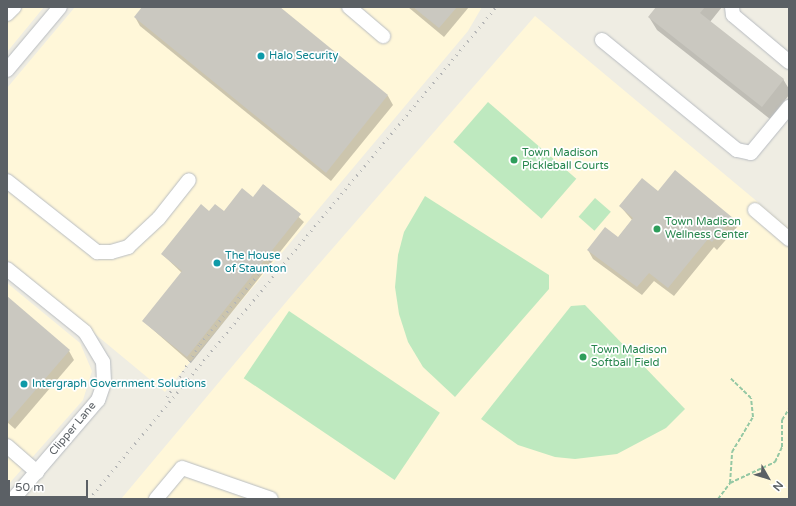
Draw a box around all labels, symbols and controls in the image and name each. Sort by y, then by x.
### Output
place label: Halo Security [269,49,338,63]
marker: Halo Security [256,51,266,61]
place label: Town Madison Pickleball Courts [522,147,609,173]
marker: Town Madison Pickleball Courts [509,155,519,165]
place label: Town Madison Wellness Center [665,216,749,242]
marker: Town Madison Wellness Center [652,224,662,234]
place label: The House of Staunton [225,250,286,276]
marker: The House of Staunton [212,258,222,268]
place label: Town Madison Softball Field [591,344,667,370]
marker: Town Madison Softball Field [578,352,588,362]
place label: Intergraph Government Solutions [32,377,206,391]
marker: Intergraph Government Solutions [19,379,29,389]
street label: Clipper Lane [47,400,99,458]
north arrow [748,458,788,498]
scale bar [10,472,90,498]
text: N [770,478,786,493]
text: 50 m [15,480,44,494]

